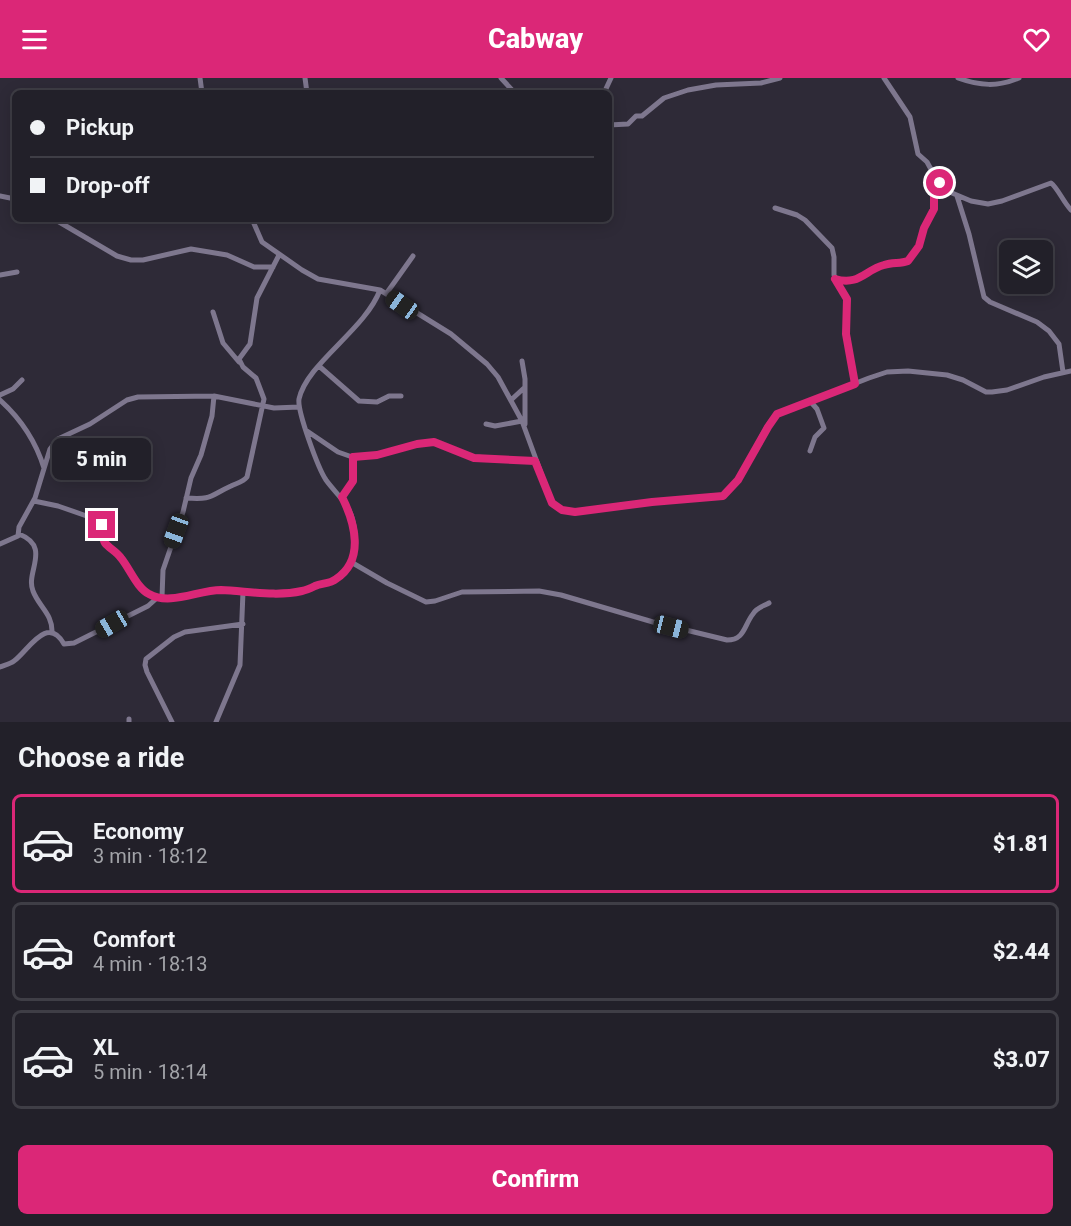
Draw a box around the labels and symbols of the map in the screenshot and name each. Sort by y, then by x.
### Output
route start [926,169,953,196]
car [382,287,422,323]
callout: 5 min [52,438,152,480]
route end [88,511,115,538]
car [161,511,191,551]
car [92,607,132,641]
car [651,614,691,640]

